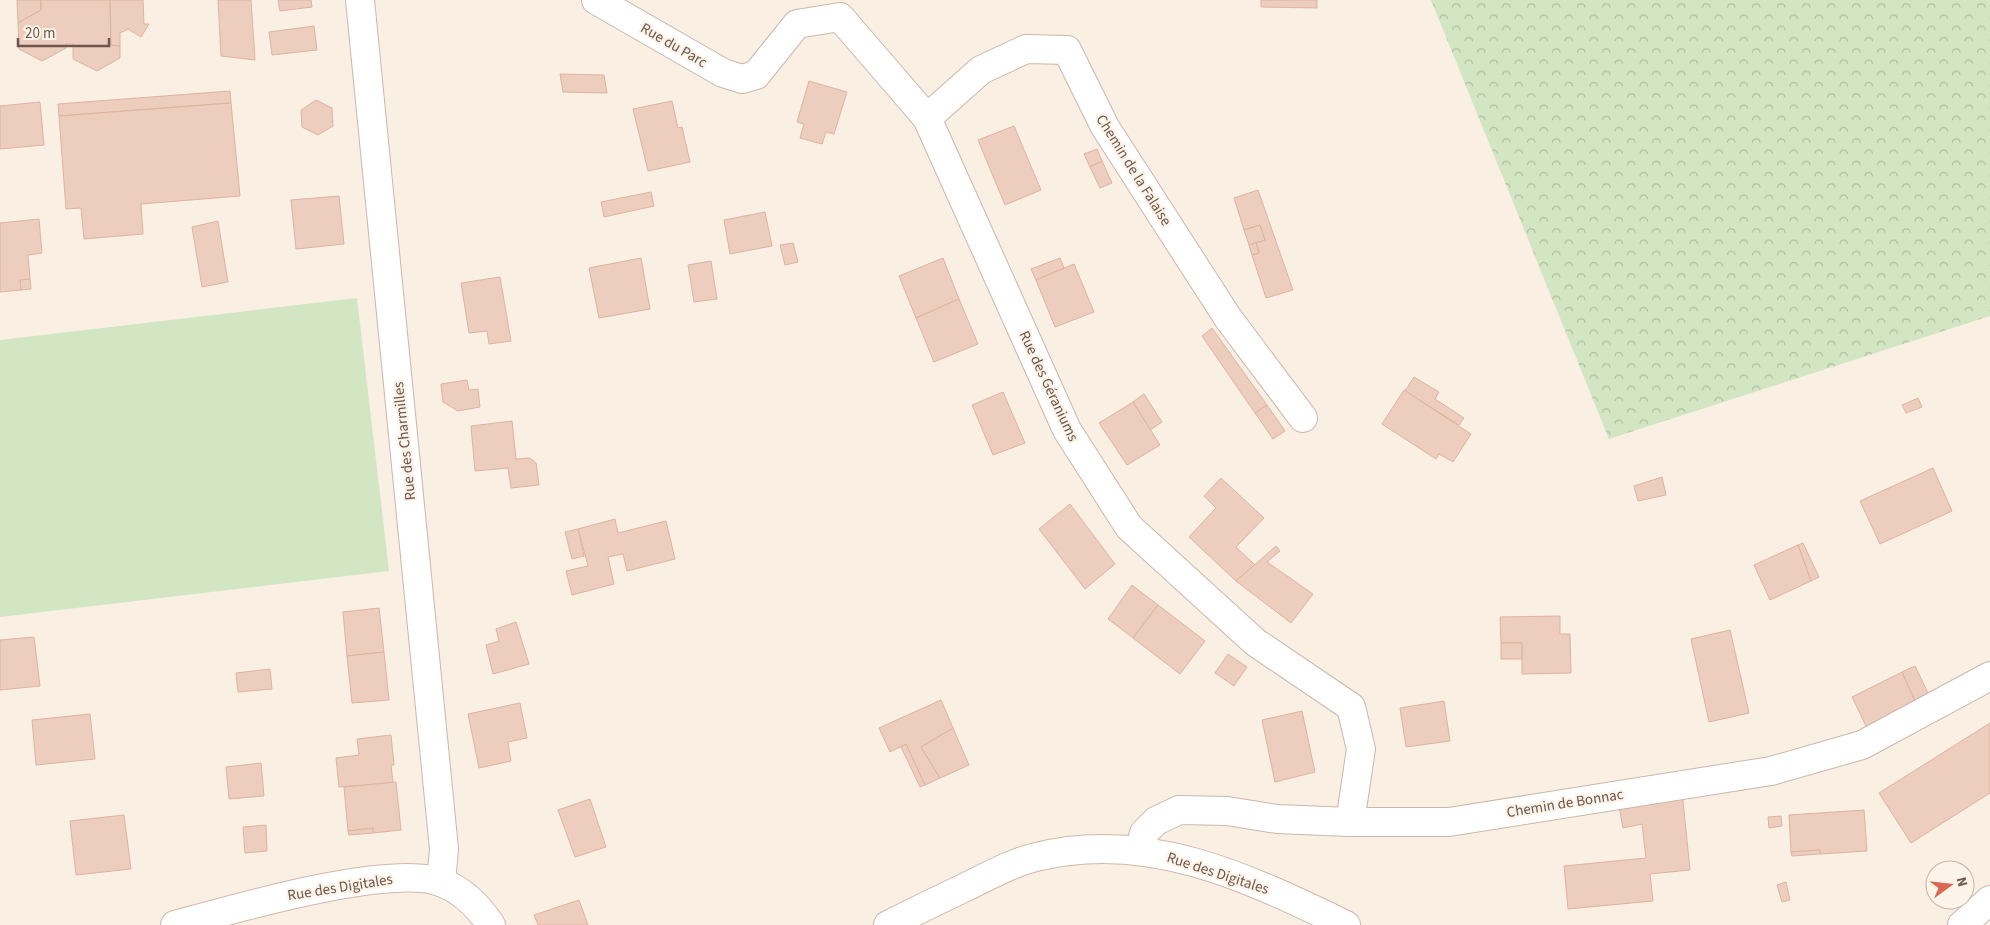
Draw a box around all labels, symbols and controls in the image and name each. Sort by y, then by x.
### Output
scale bar [18,15,109,47]
street label: Rue du Parc [636,18,711,73]
text: 20 m [25,23,55,44]
street label: Chemin de la Falaise [1091,110,1176,230]
street label: Rue des Géraniums [1014,327,1083,445]
street label: Rue des Charmilles [388,381,421,501]
street label: Chemin de Bonnac [1505,784,1625,823]
street label: Rue des Digitales [1164,847,1272,900]
north arrow [1925,860,1975,910]
street label: Rue des Digitales [286,869,394,906]
text: N [1951,875,1972,889]

